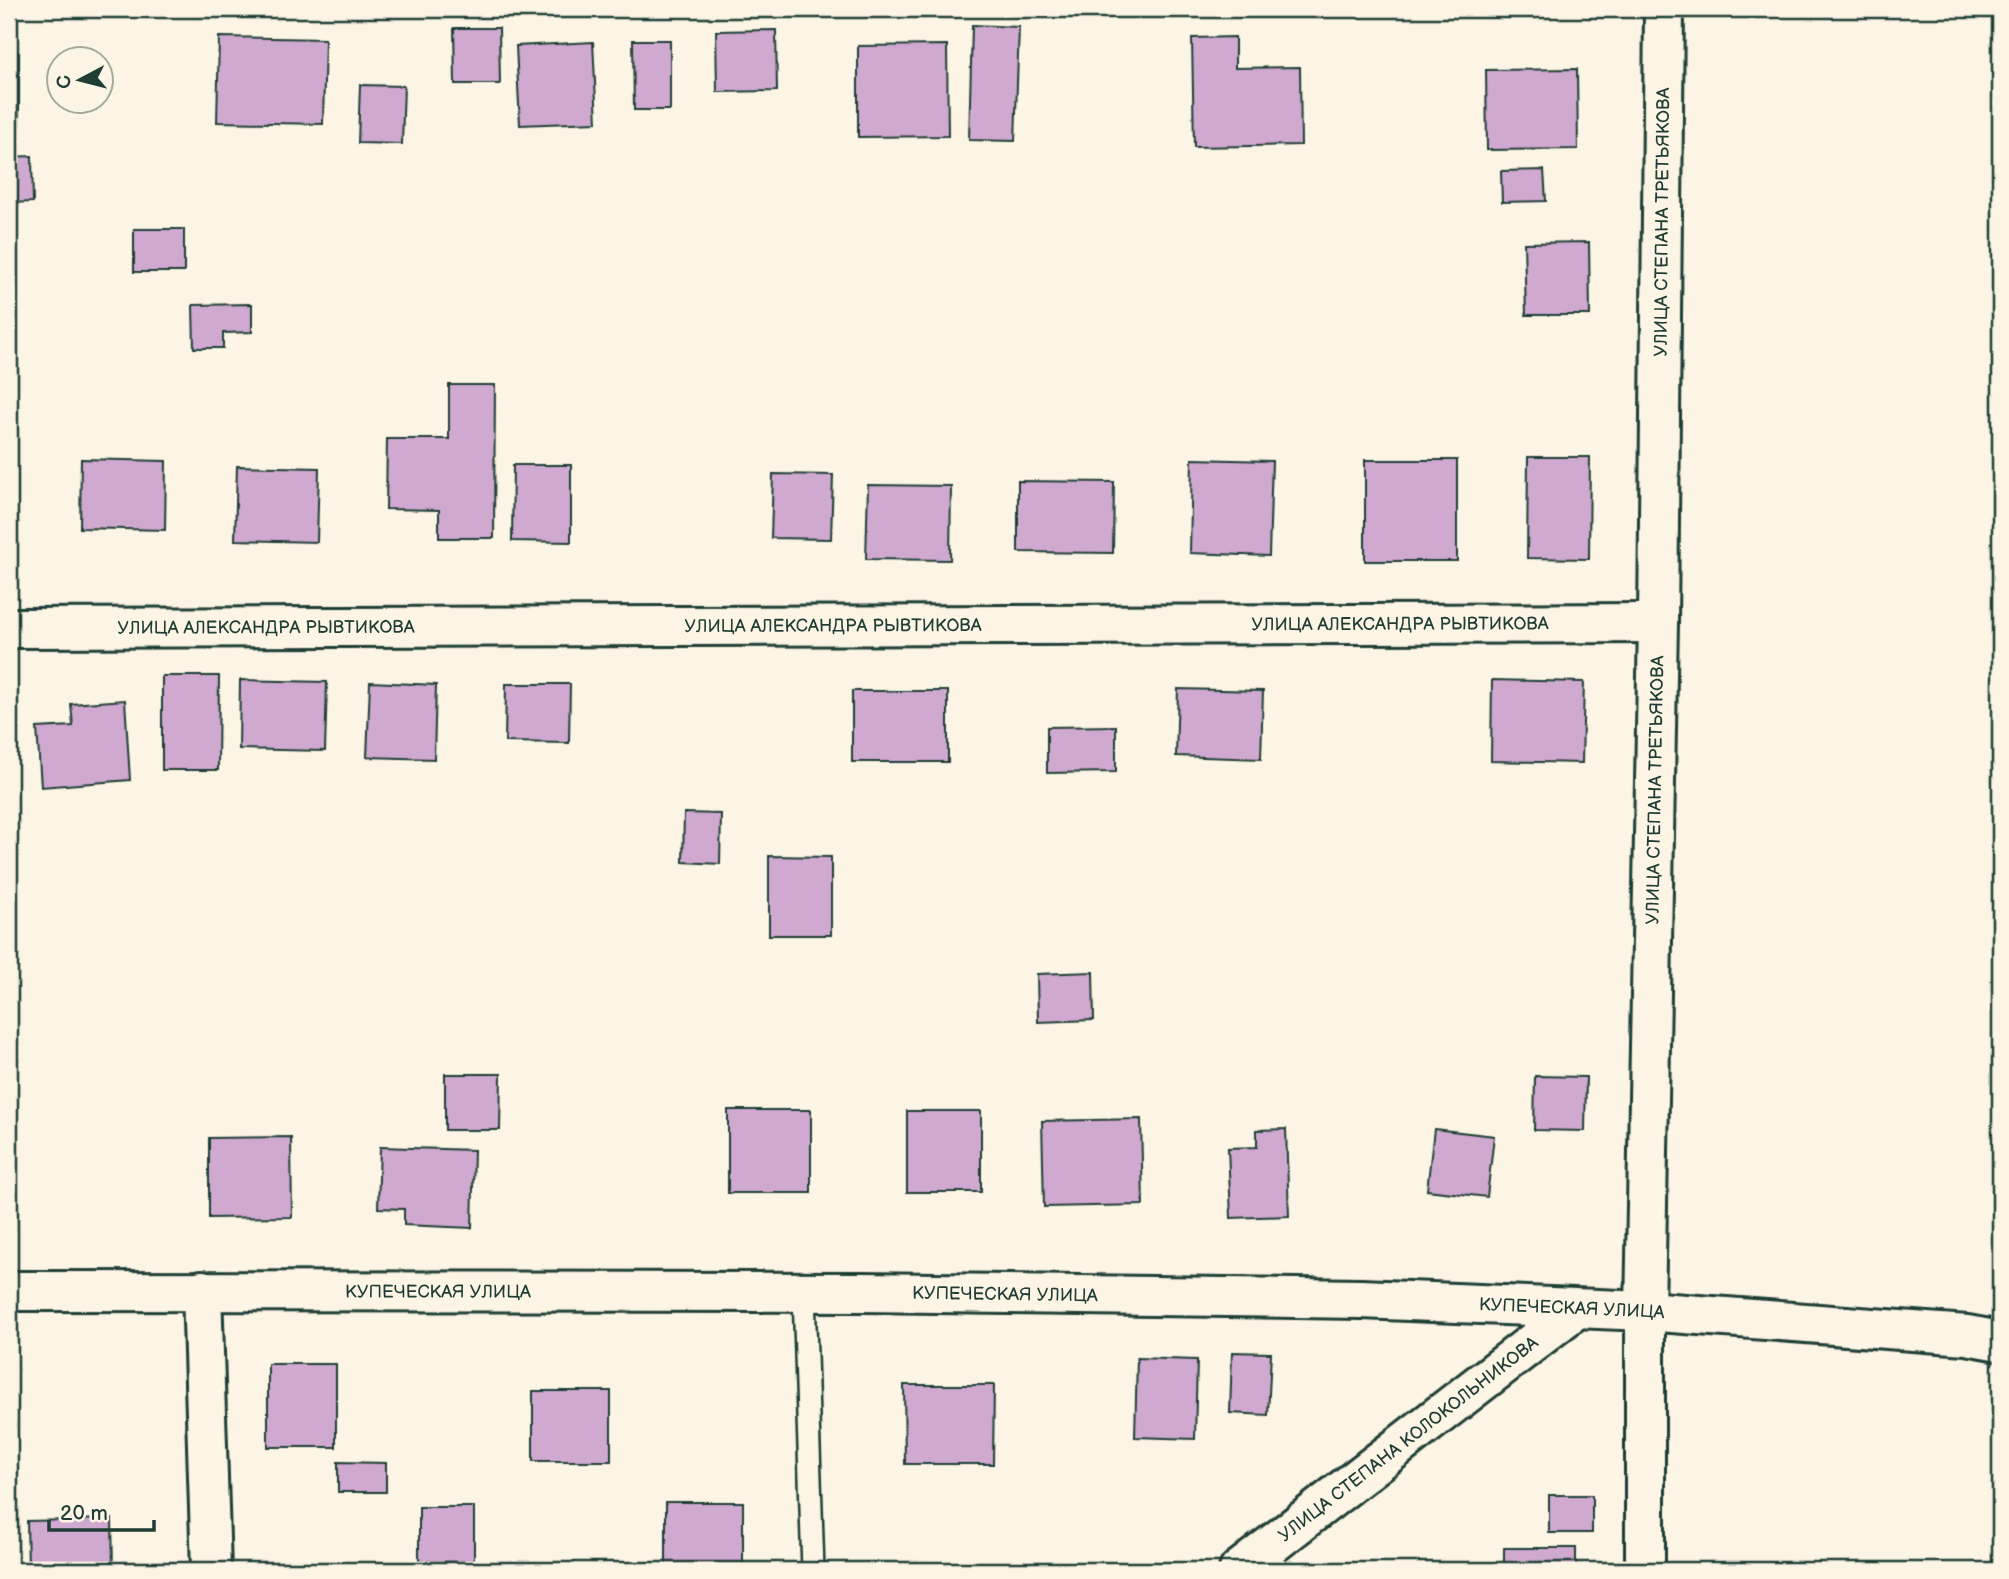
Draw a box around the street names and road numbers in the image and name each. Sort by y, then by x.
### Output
street label: УЛИЦА СТЕПАНА ТРЕТЬЯКОВА [1650,87,1674,357]
street label: УЛИЦА АЛЕКСАНДРА РЫВТИКОВА [1251,613,1549,635]
street label: УЛИЦА АЛЕКСАНДРА РЫВТИКОВА [684,615,982,636]
street label: УЛИЦА АЛЕКСАНДРА РЫВТИКОВА [117,616,415,638]
street label: УЛИЦА СТЕПАНА ТРЕТЬЯКОВА [1642,655,1668,925]
street label: КУПЕЧЕСКАЯ УЛИЦА [345,1281,531,1302]
street label: КУПЕЧЕСКАЯ УЛИЦА [912,1282,1098,1306]
street label: КУПЕЧЕСКАЯ УЛИЦА [1479,1293,1665,1323]
street label: УЛИЦА СТЕПАНА КОЛОКОЛЬНИКОВА [1274,1332,1542,1546]

